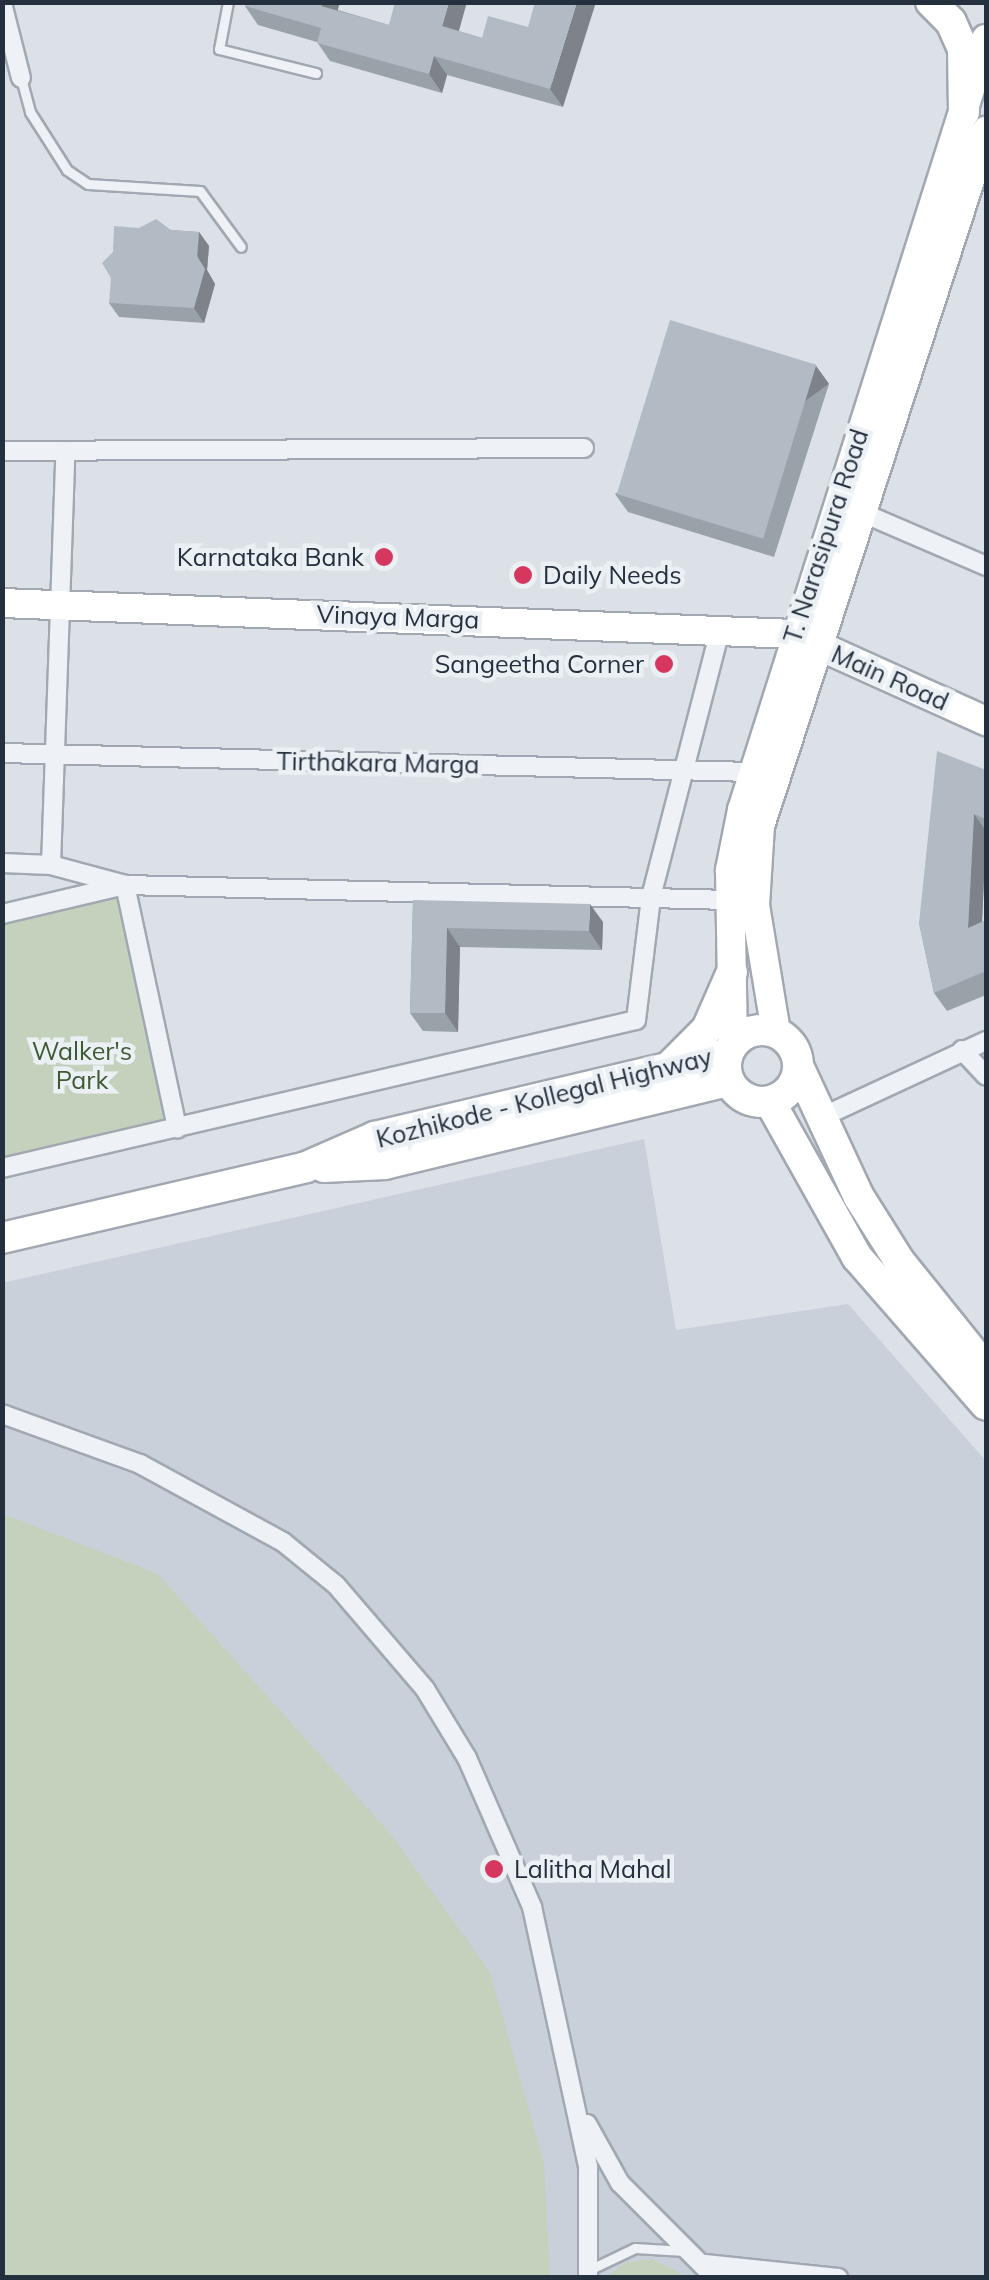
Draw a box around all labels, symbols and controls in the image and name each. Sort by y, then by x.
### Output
street label: T. Narasipura Road [777,425,875,647]
place label: Karnataka Bank [177,542,364,572]
marker: Karnataka Bank [373,546,395,568]
place label: Daily Needs [543,560,682,590]
marker: Daily Needs [512,564,534,586]
street label: Vinaya Marga [316,599,480,635]
street label: Main Road [827,639,953,717]
place label: Sangeetha Corner [435,649,644,679]
marker: Sangeetha Corner [653,653,675,675]
street label: Tirthakara Marga [276,746,480,780]
park label: Walker's Park [32,1037,132,1096]
street label: Kozhikode - Kollegal Highway [373,1042,715,1154]
place label: Lalitha Mahal [514,1854,671,1884]
marker: Lalitha Mahal [483,1858,505,1880]

